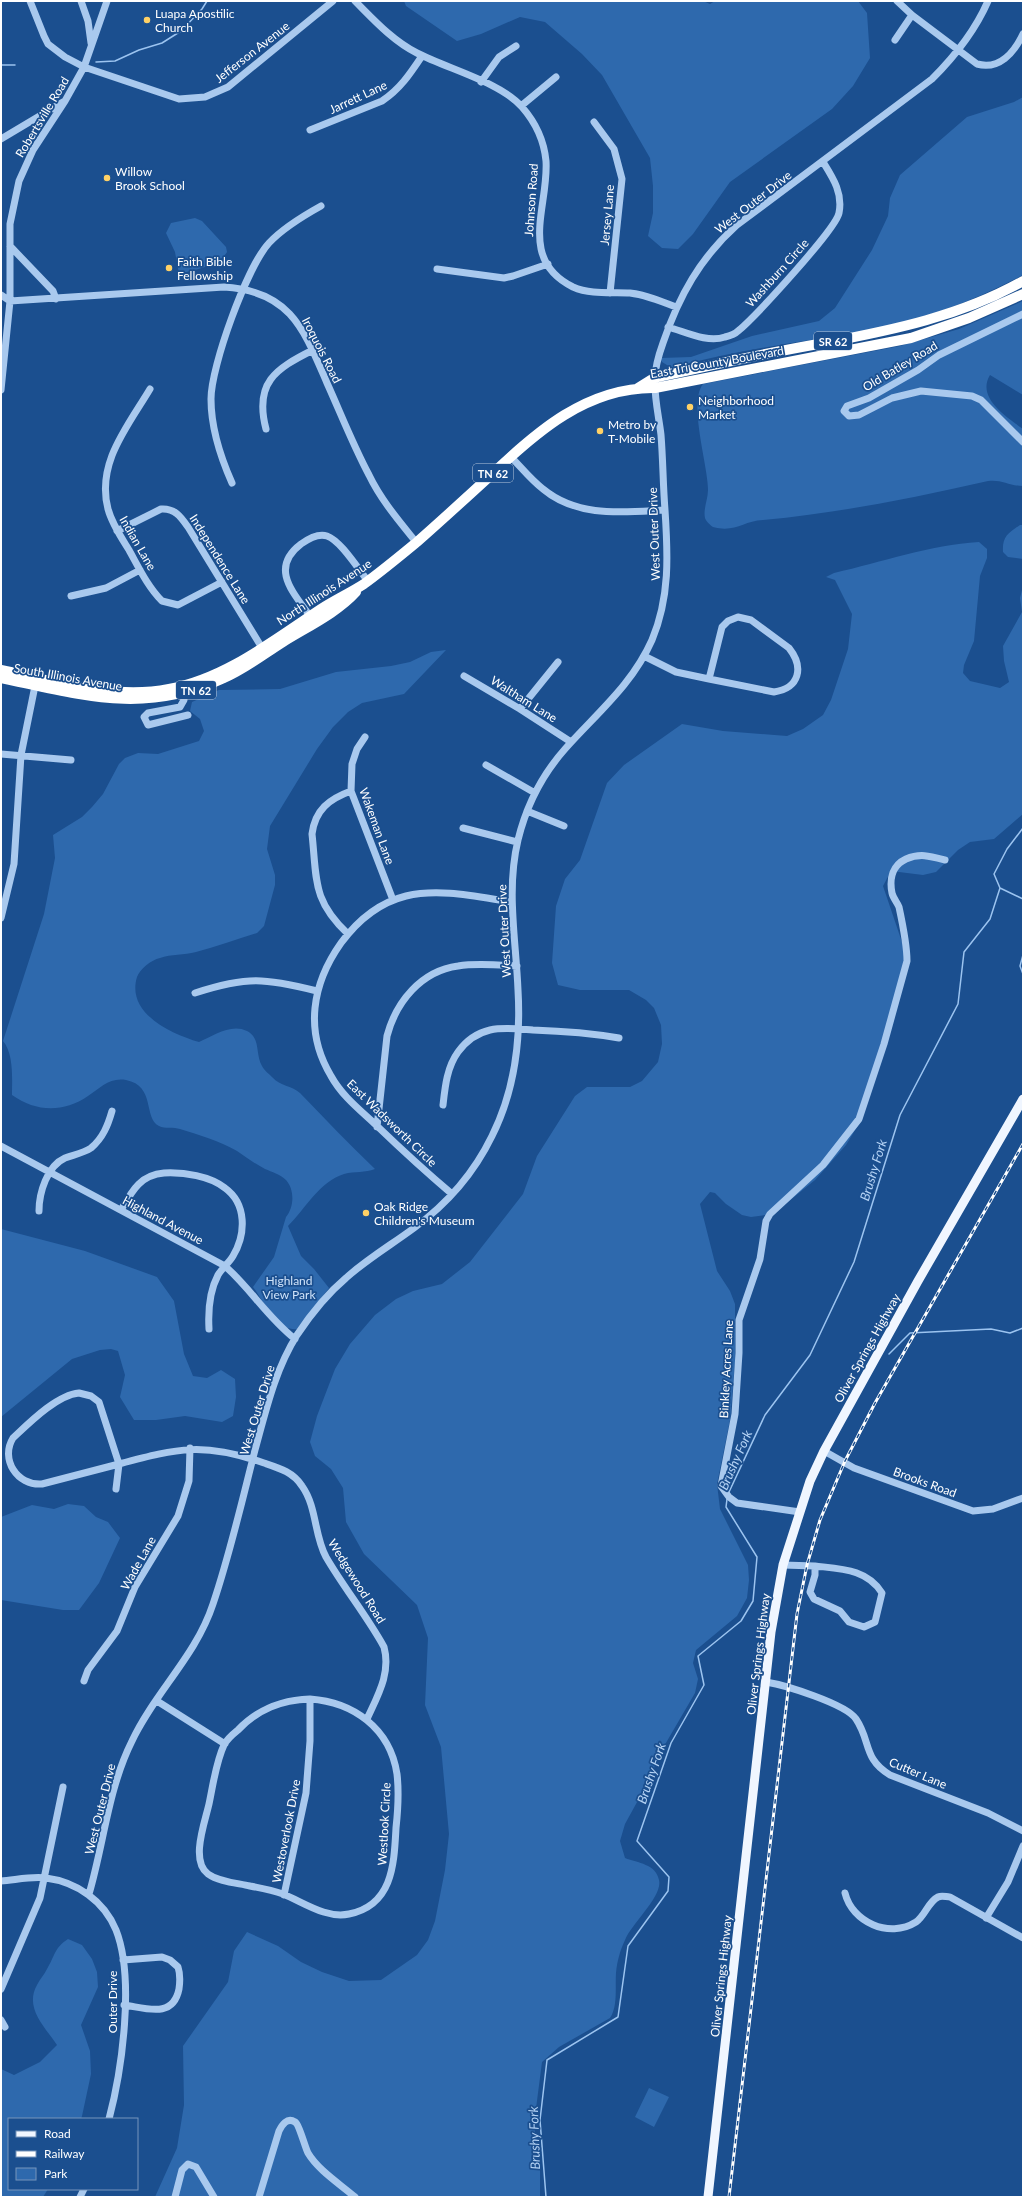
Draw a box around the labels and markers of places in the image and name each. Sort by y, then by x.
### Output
place label: Luapa Apostilic Church [155,6,235,35]
marker: Luapa Apostilic Church [142,15,152,25]
place label: Willow Brook School [115,164,185,193]
marker: Willow Brook School [102,173,112,183]
place label: Faith Bible Fellowship [177,254,233,283]
marker: Faith Bible Fellowship [164,263,174,273]
place label: Neighborhood Market [698,393,774,422]
marker: Neighborhood Market [685,402,695,412]
place label: Metro by T-Mobile [608,417,657,446]
marker: Metro by T-Mobile [595,426,605,436]
place label: Oak Ridge Children's Museum [374,1199,475,1228]
marker: Oak Ridge Children's Museum [361,1208,371,1218]

